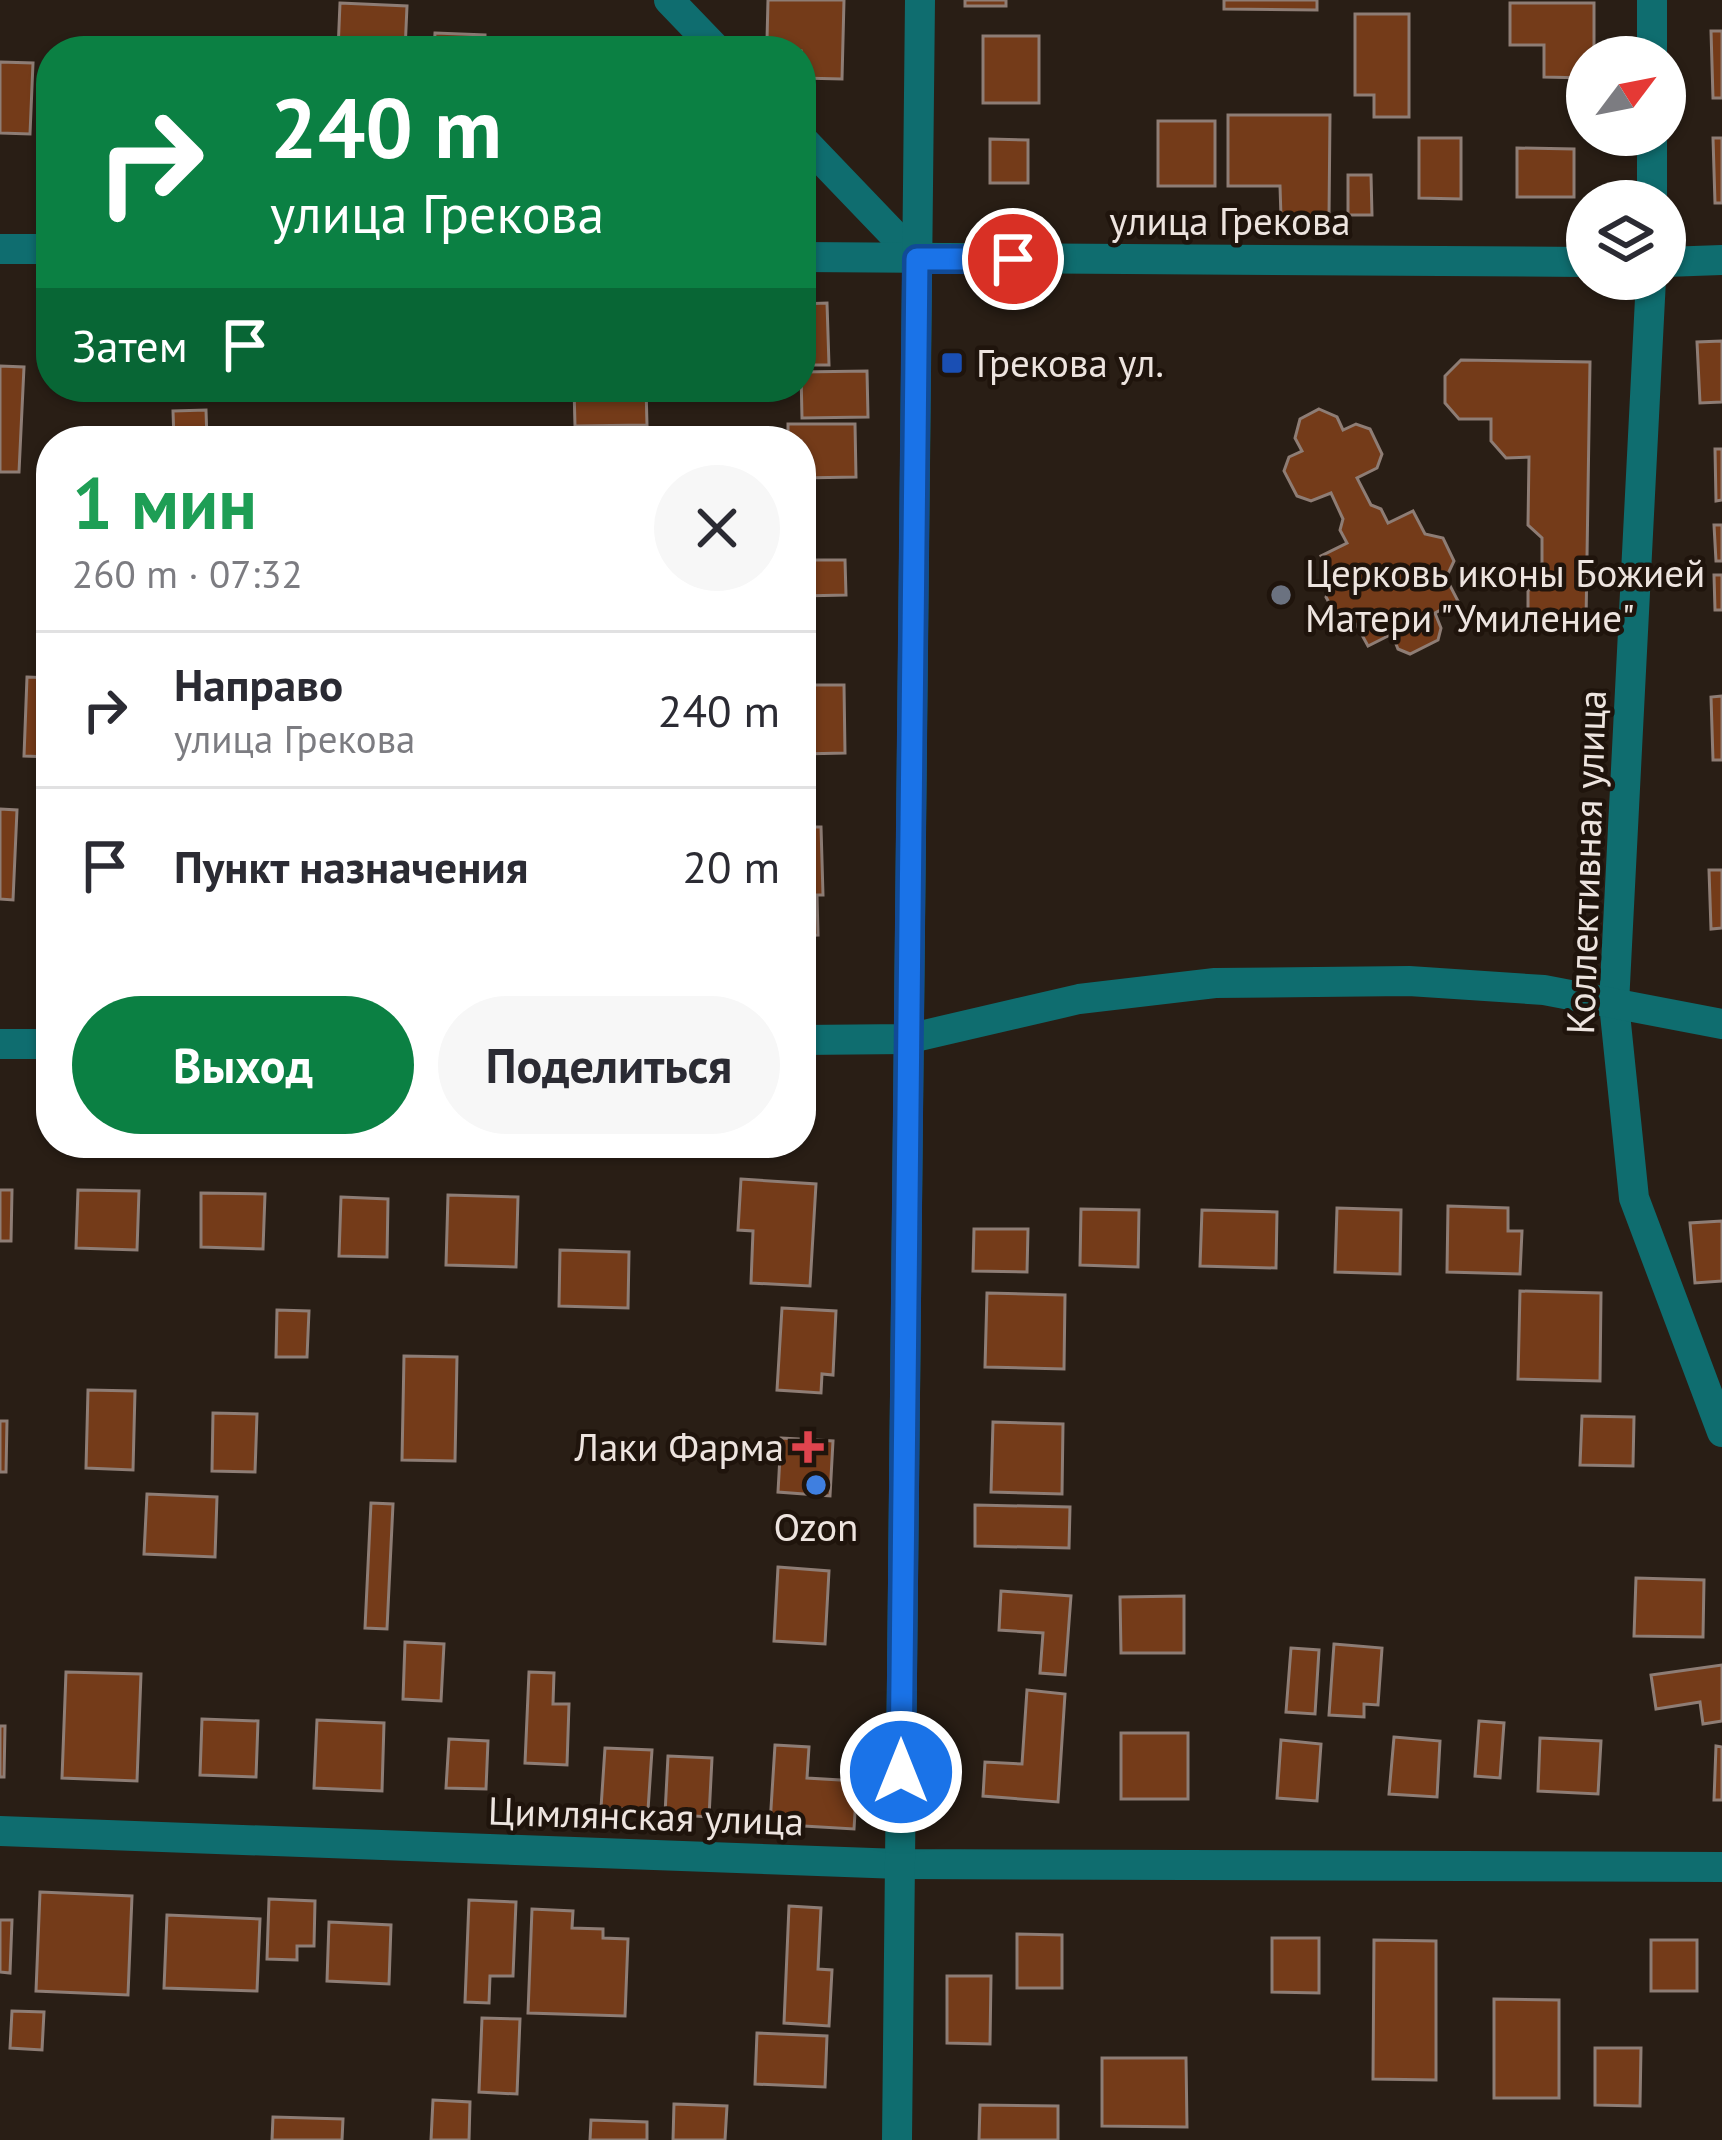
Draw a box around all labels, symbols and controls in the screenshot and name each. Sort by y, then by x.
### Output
north arrow [1566,36,1686,156]
map controls [1566,36,1686,300]
text: 240 m [270,72,502,181]
icon: right [72,84,228,240]
text: улица Грекова [270,178,604,248]
button: layers [1566,180,1686,300]
street label: улица Грекова [1109,195,1351,246]
pin [962,208,1064,310]
icon: arrive [980,226,1046,292]
icon: arrive [212,312,278,378]
text: Затем [72,316,188,374]
place label: Грекова ул. [976,337,1164,388]
marker: Грекова ул. [939,350,965,376]
text: 1 мин [72,456,257,549]
button: close [654,465,780,591]
place label: Церковь иконы Божией Матери "Умиление" [1305,547,1705,643]
text: 260 m · 07:32 [72,548,303,599]
marker: Церковь иконы Божией Матери "Умиление" [1268,582,1294,608]
text: Направо [174,655,343,713]
icon: right [72,677,138,743]
text: 240 m [658,681,780,739]
street label: Коллективная улица [1554,689,1617,1035]
text: улица Грекова [174,713,415,764]
icon: arrive [72,833,138,899]
text: Пункт назначения [174,837,528,895]
text: 20 m [682,837,780,895]
button: Выход [72,996,414,1134]
button: Поделиться [438,996,780,1134]
place label: Лаки Фарма [574,1421,784,1472]
marker: Лаки Фарма [795,1434,821,1460]
marker: Ozon [803,1472,829,1498]
place label: Ozon [774,1501,858,1552]
position arrow [838,1709,964,1835]
street label: Цимлянская улица [487,1784,805,1847]

